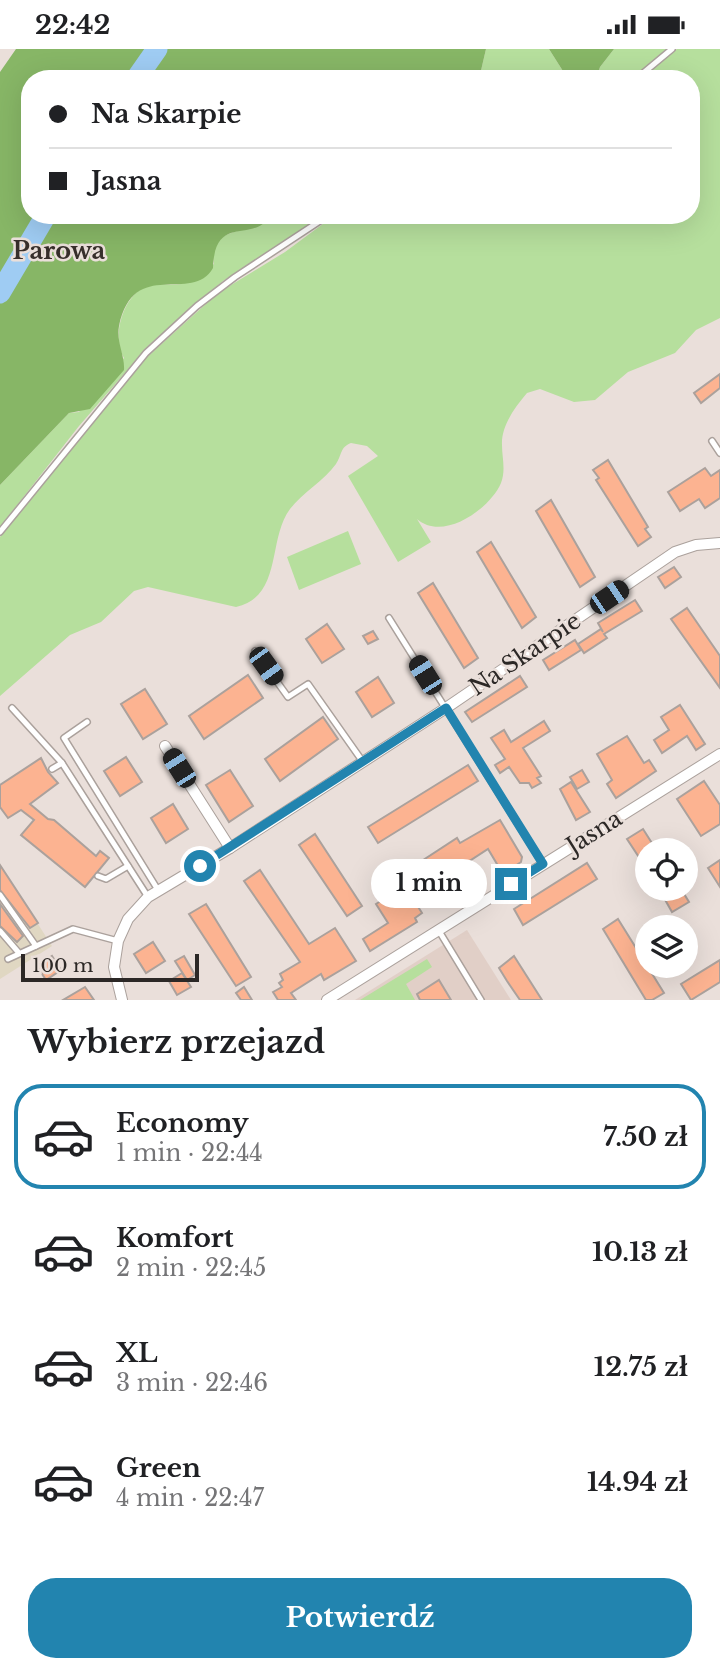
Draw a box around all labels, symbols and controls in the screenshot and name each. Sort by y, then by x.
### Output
text: 22:42 [35,9,110,41]
text: Na Skarpie [91,98,242,130]
text: Jasna [91,165,162,197]
district label: Parowa [13,236,106,265]
car [586,577,633,617]
street label: Na Skarpie [464,607,586,701]
car [246,643,287,689]
car [405,652,446,698]
car [159,745,200,791]
street label: Jasna [559,804,627,861]
map controls [635,838,698,978]
button: locate [635,838,698,901]
route start [184,850,216,882]
callout: 1 min [371,859,486,909]
route end [495,868,527,900]
text: 1 min [396,869,462,897]
button: layers [635,915,698,978]
scale bar [21,951,200,983]
text: 100 m [32,954,93,977]
text: Wybierz przejazd [28,1022,325,1062]
icon: car [32,1105,95,1168]
text: Economy [116,1107,249,1139]
text: 7.50 zł [603,1121,688,1153]
text: 1 min · 22:44 [116,1139,263,1167]
icon: car [32,1220,95,1283]
text: Komfort [116,1222,234,1254]
text: 10.13 zł [592,1236,688,1268]
text: 2 min · 22:45 [116,1254,266,1282]
icon: car [32,1335,95,1398]
text: XL [116,1337,158,1369]
text: 12.75 zł [594,1351,688,1383]
text: 3 min · 22:46 [116,1369,268,1397]
icon: car [32,1450,95,1513]
text: Green [116,1452,201,1484]
text: 14.94 zł [587,1466,688,1498]
text: 4 min · 22:47 [116,1484,264,1512]
button: Potwierdź [28,1578,692,1658]

